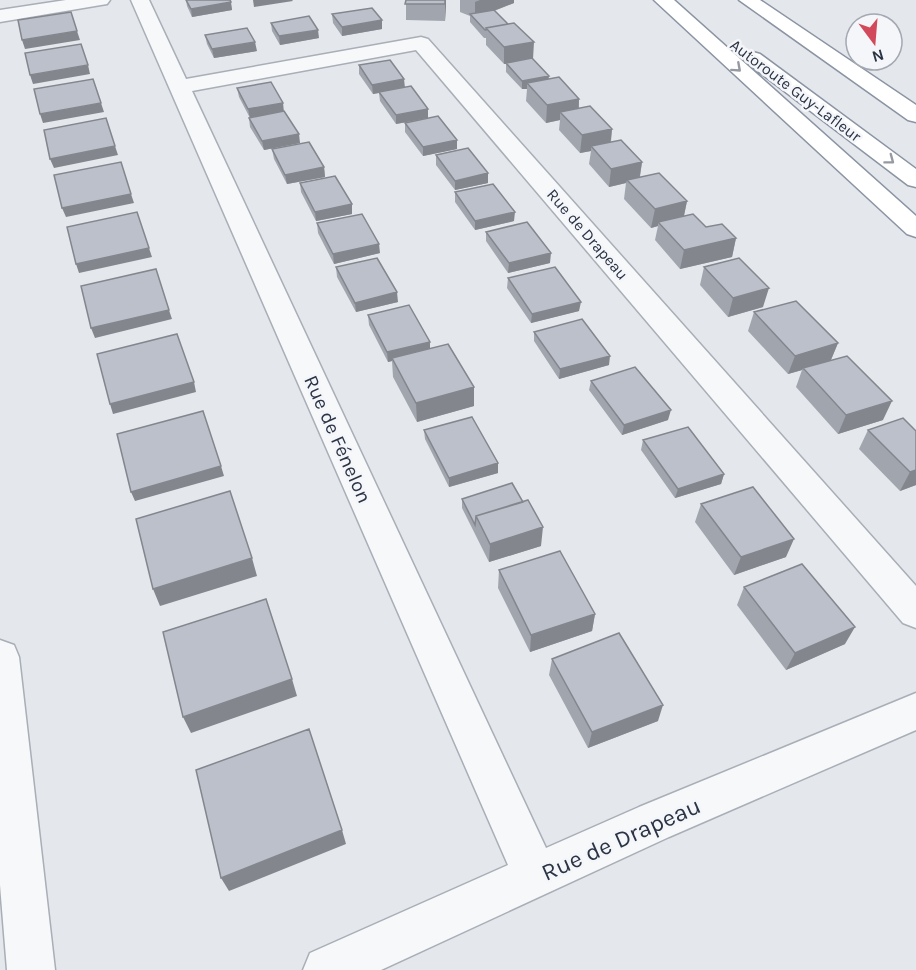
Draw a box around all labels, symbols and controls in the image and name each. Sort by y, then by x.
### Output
north arrow [844,12,904,72]
street label: Autoroute Guy-Lafleur [727,35,865,146]
text: N [870,45,886,67]
one-way arrow [730,61,740,72]
one-way arrow [884,153,895,164]
street label: Rue de Drapeau [543,185,632,284]
street label: Rue de Fénelon [299,372,376,507]
street label: Rue de Drapeau [537,791,705,887]

